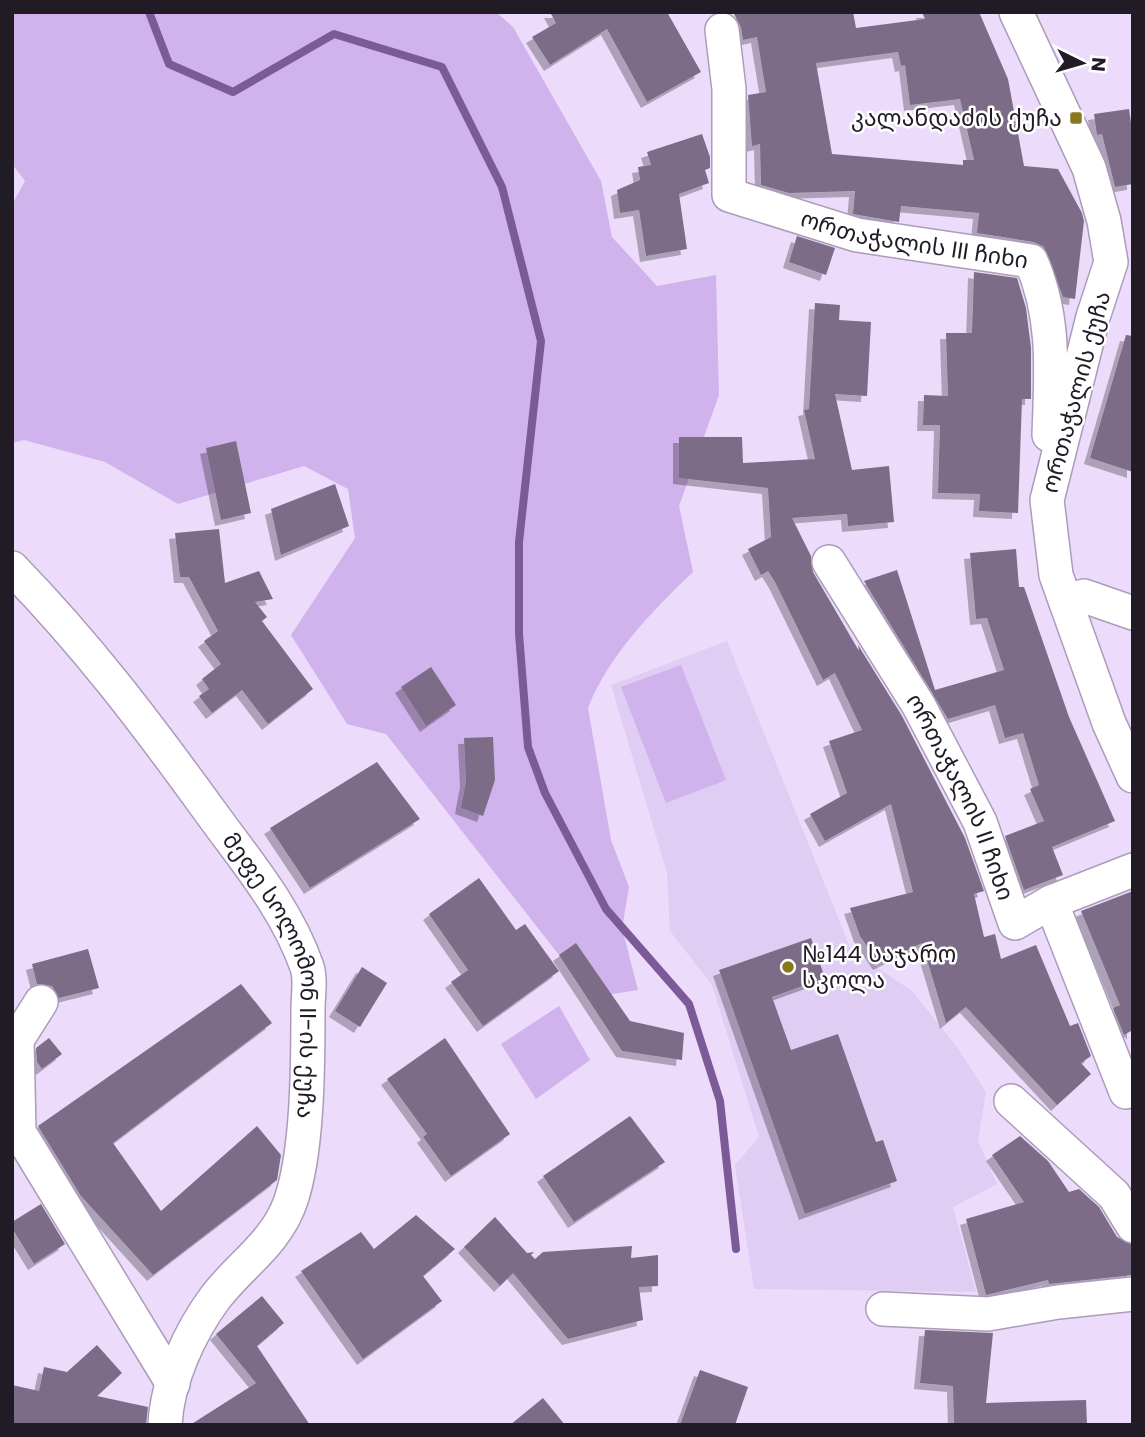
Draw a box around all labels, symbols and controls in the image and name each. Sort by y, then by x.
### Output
north arrow [1047,28,1117,98]
text: N [1084,56,1113,73]
place label: კალანდაძის ქუჩა [851,102,1062,134]
marker: კალანდაძის ქუჩა [1068,110,1084,126]
street label: ორთაჭალის III ჩიხი [797,202,1030,276]
street label: ორთაჭალის ქუჩა [1034,288,1118,496]
street label: ორთაჭალის II ჩიხი [899,687,1022,905]
street label: მეფე სოლომონ II-ის ქუჩა [215,826,325,1120]
place label: №144 საჯარო სკოლა [802,938,956,996]
marker: №144 საჯარო სკოლა [780,959,796,975]

